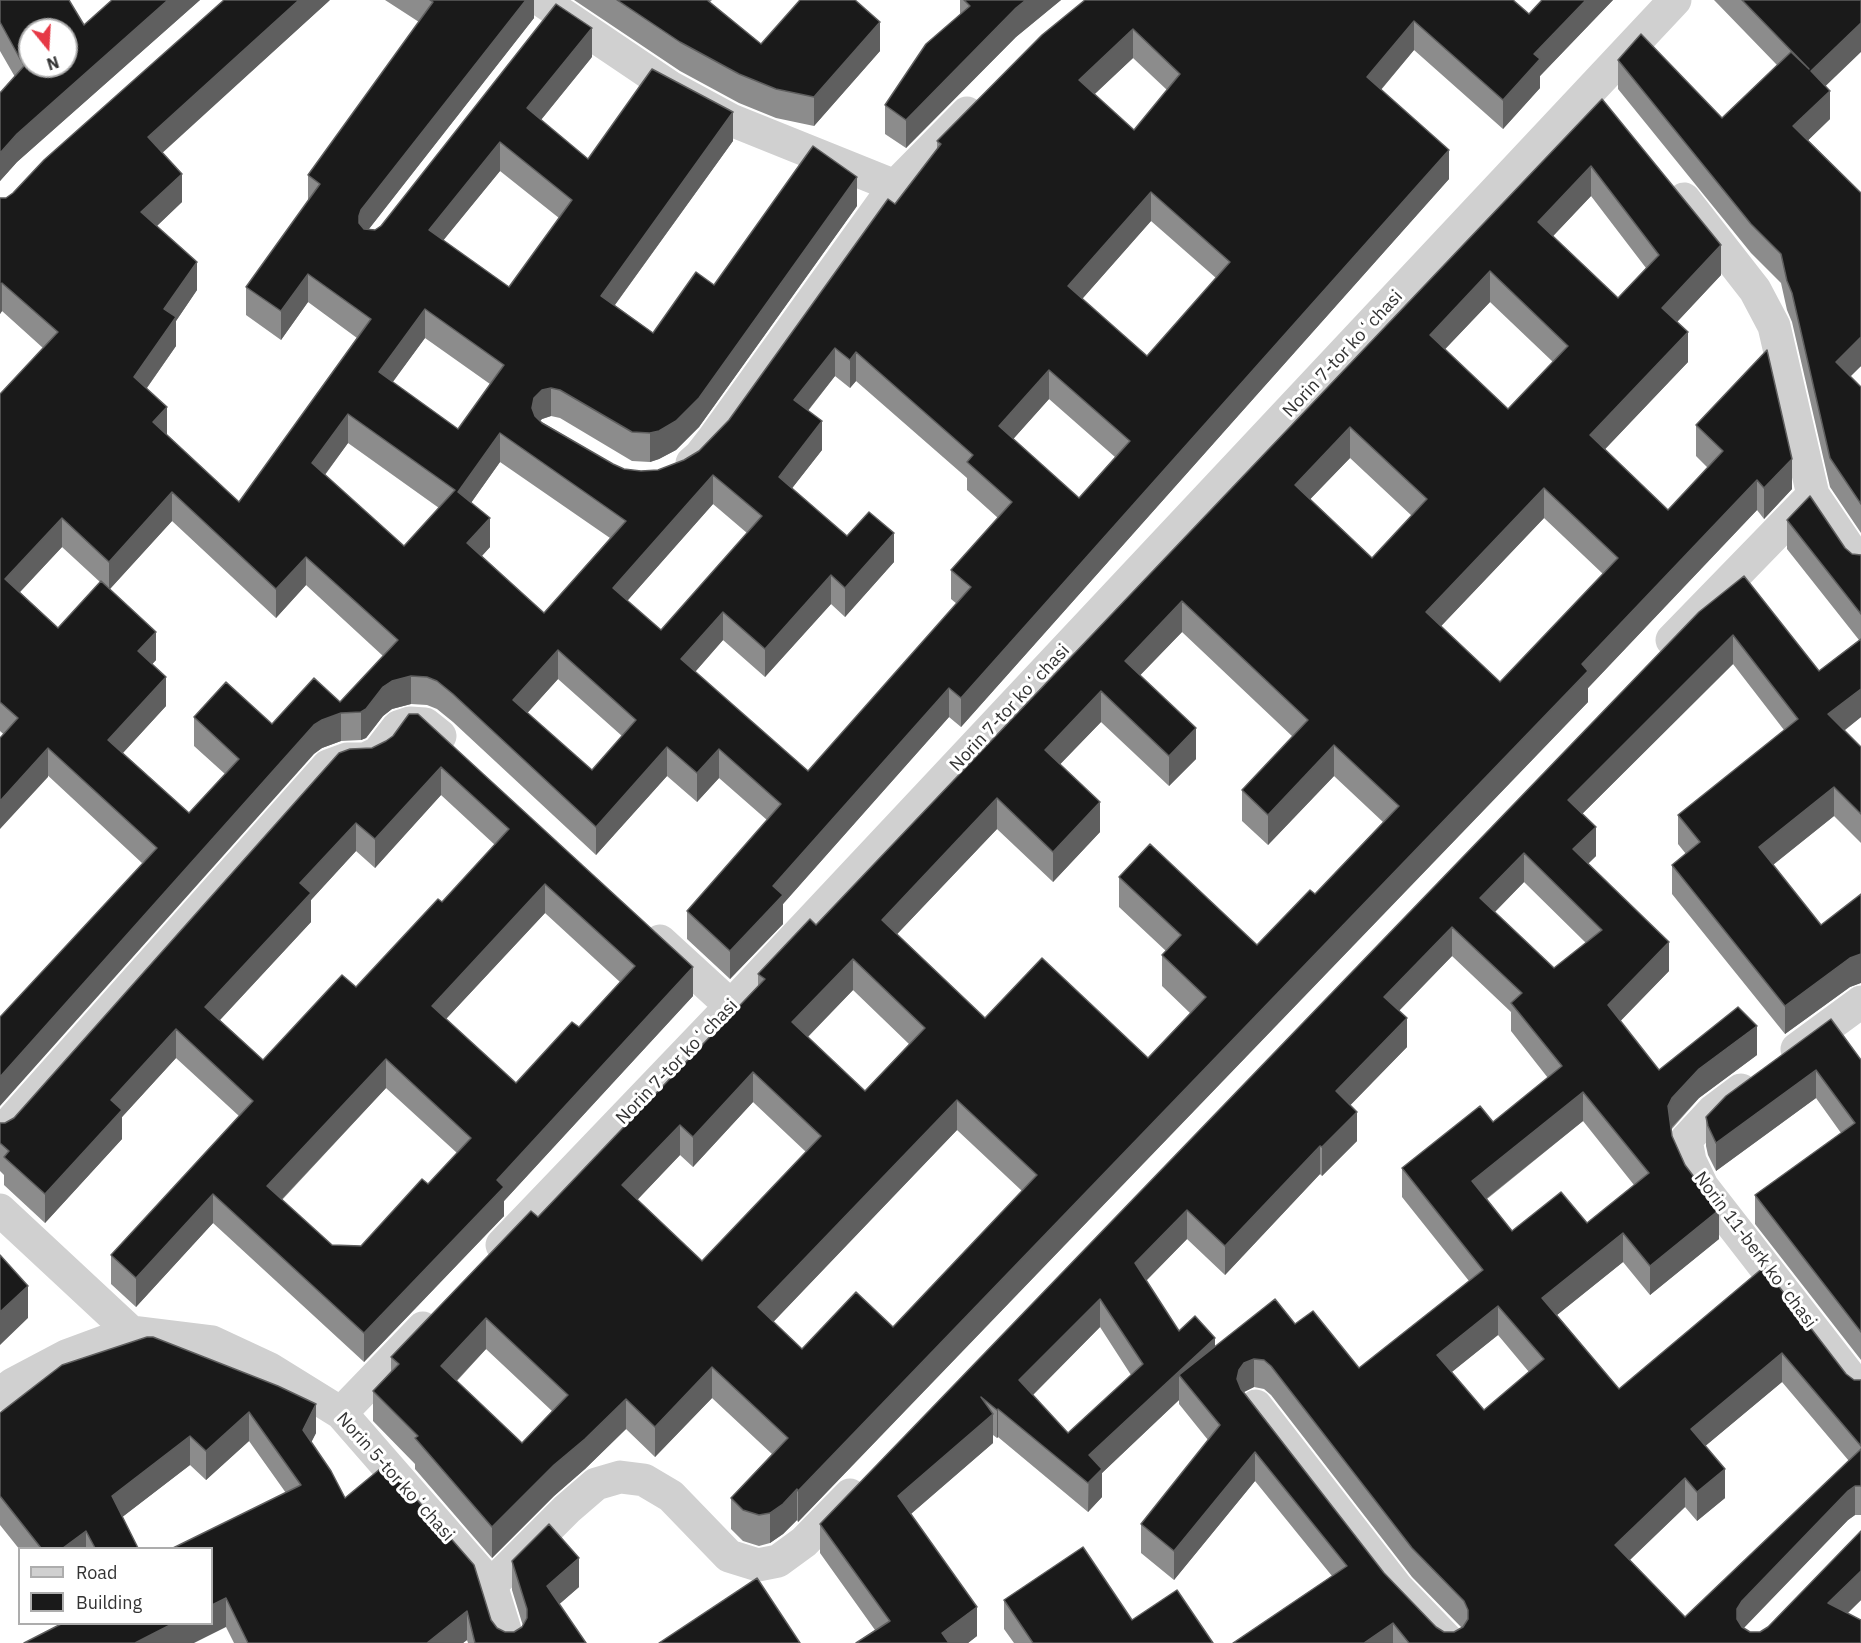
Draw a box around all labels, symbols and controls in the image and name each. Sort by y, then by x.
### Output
north arrow [18,18,78,78]
text: N [44,52,62,75]
street label: Norin 7-tor koʻchasi [1279,286,1407,422]
street label: Norin 7-tor koʻchasi [946,640,1074,776]
street label: Norin 7-tor koʻchasi [612,995,742,1129]
street label: Norin 11-berk koʻchasi [1689,1168,1821,1332]
street label: Norin 5-tor koʻchasi [332,1408,458,1546]
legend [18,1547,213,1625]
text: Road [76,1561,117,1584]
text: Building [76,1591,142,1614]

